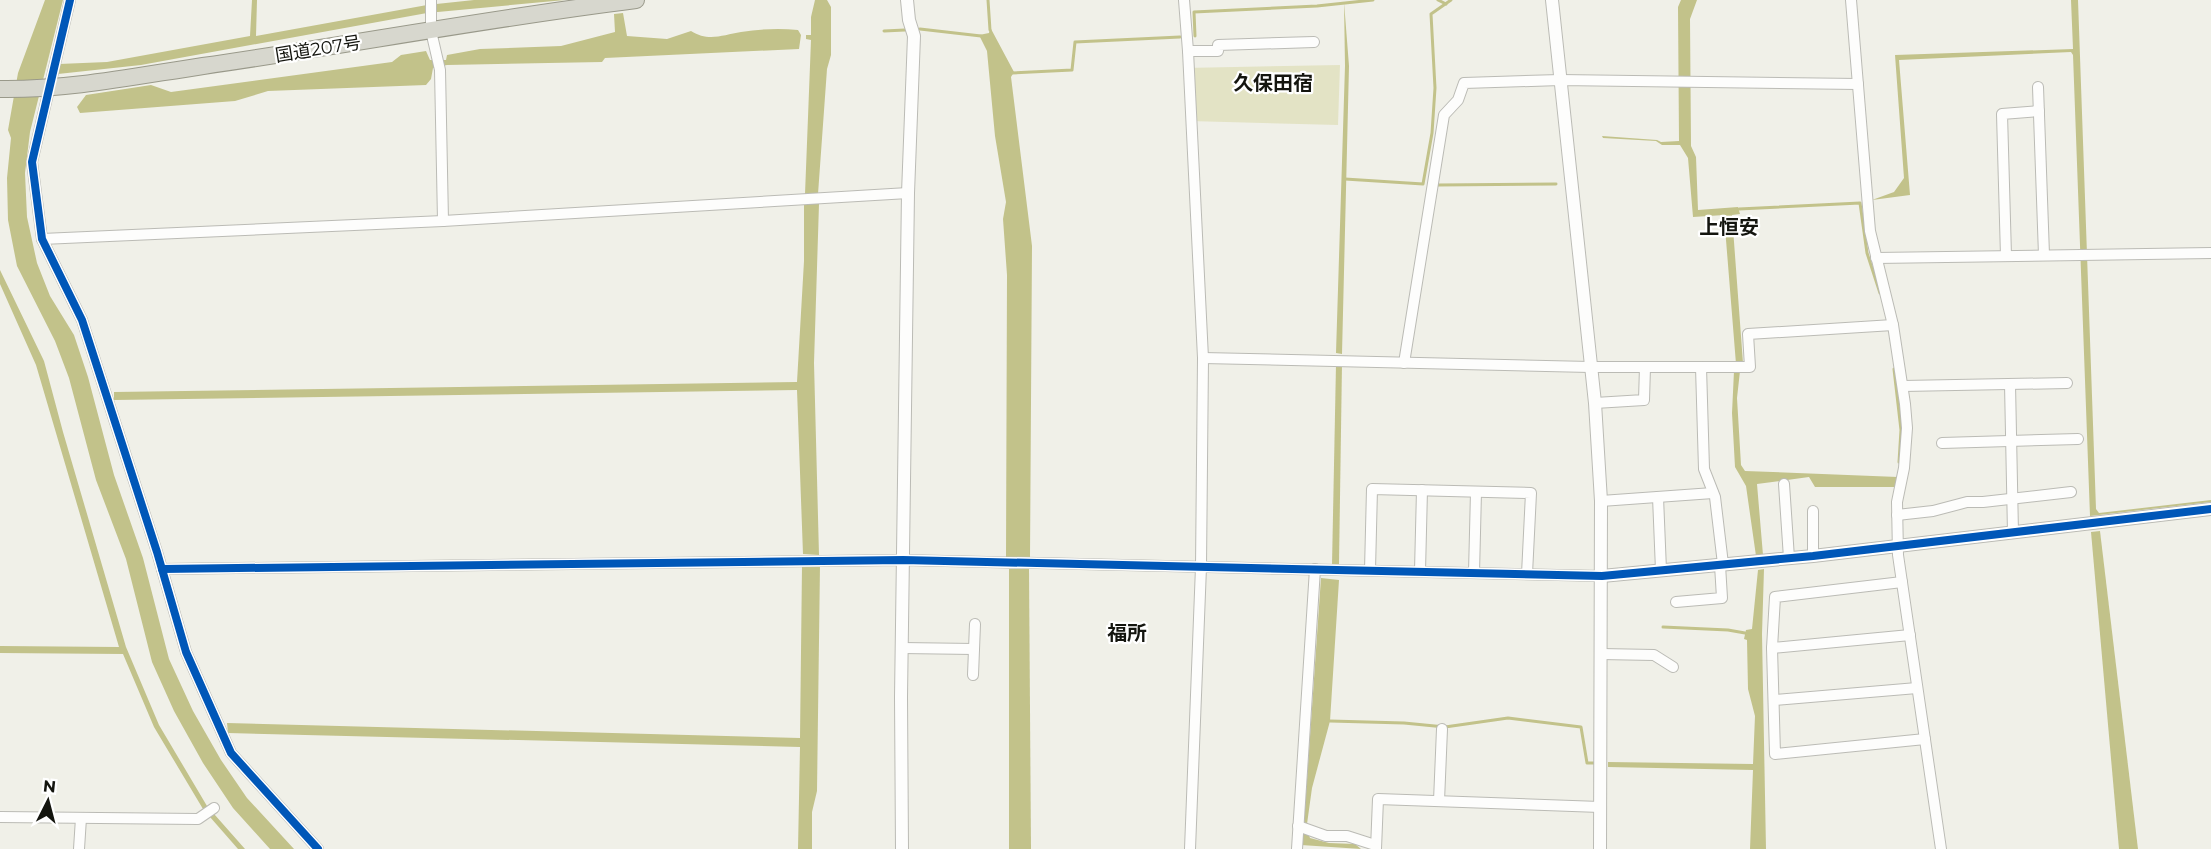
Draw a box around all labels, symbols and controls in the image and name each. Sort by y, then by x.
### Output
street label: 国道207号 [274,31,362,67]
district label: 久保田宿 [1233,71,1313,95]
district label: 上恒安 [1699,215,1759,239]
district label: 福所 [1107,621,1147,645]
north arrow [18,771,78,831]
text: N [42,776,57,797]

